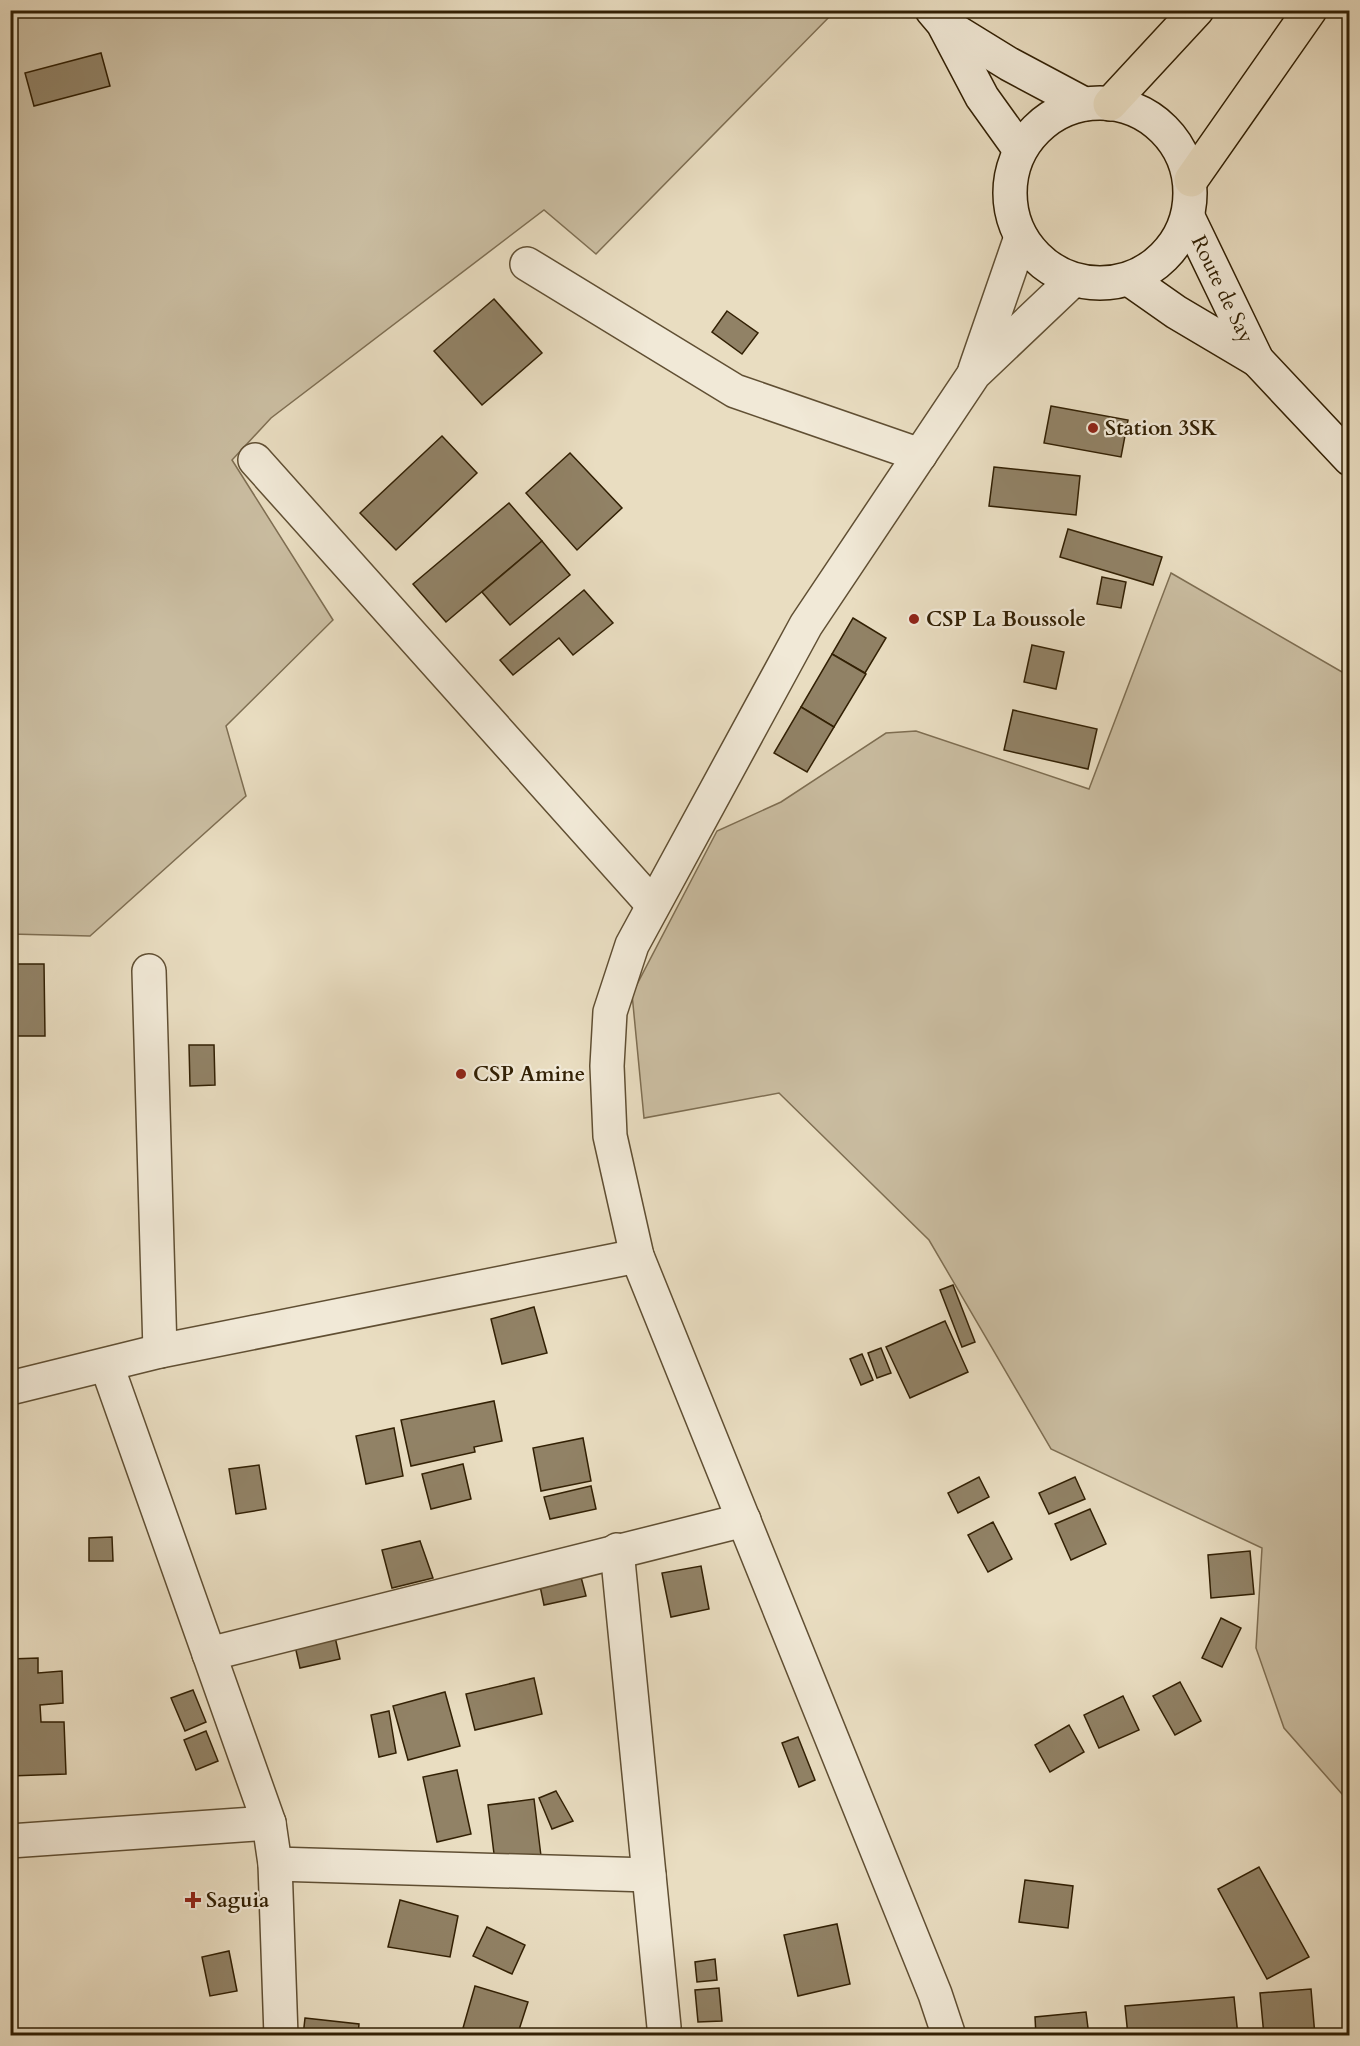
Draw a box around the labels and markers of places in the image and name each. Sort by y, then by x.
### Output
place label: Station 3SK [1105,414,1217,443]
marker: Station 3SK [1086,421,1100,435]
place label: CSP La Boussole [926,605,1086,634]
marker: CSP La Boussole [907,612,921,626]
place label: CSP Amine [473,1060,585,1089]
marker: CSP Amine [454,1067,468,1081]
place label: Saguia [206,1886,270,1915]
marker: Saguia [184,1891,202,1909]

